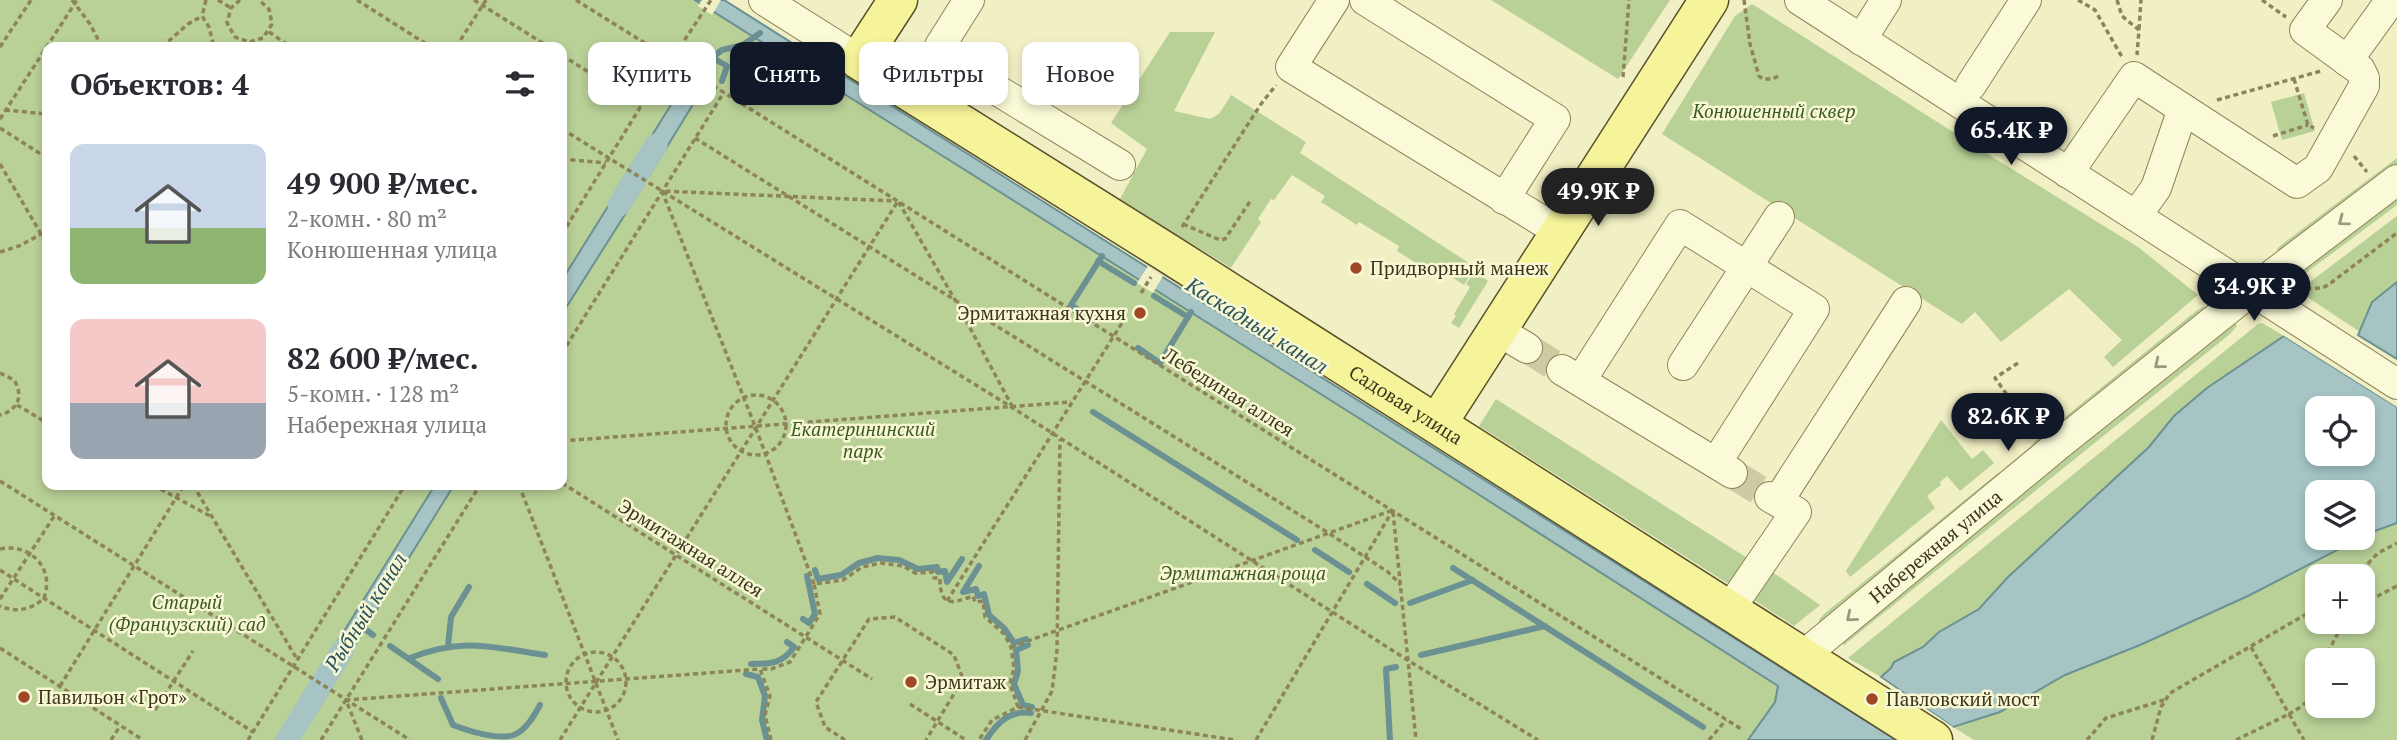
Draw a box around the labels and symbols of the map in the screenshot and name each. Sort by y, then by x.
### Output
park label: Конюшенный сквер [1691,98,1856,123]
pin: 65.4K ₽ [1946,108,2076,167]
pin: 49.9K ₽ [1533,168,1663,228]
one-way arrow [2338,213,2350,226]
place label: Придворный манеж [1370,255,1549,280]
marker: Придворный манеж [1348,260,1364,276]
pin: 34.9K ₽ [2189,264,2319,323]
water label: Каскадный канал [1180,270,1334,380]
place label: Эрмитажная кухня [958,300,1126,325]
marker: Эрмитажная кухня [1132,305,1148,321]
street label: Лебединая аллея [1158,341,1299,442]
one-way arrow [2154,356,2167,368]
street label: Садовая улица [1345,359,1468,450]
pin: 82.6K ₽ [1943,393,2073,453]
park label: Екатерининский парк [790,416,935,463]
street label: Набережная улица [1863,483,2007,608]
street label: Эрмитажная аллея [614,493,769,602]
water label: Рыбный канал [317,547,413,677]
park label: Эрмитажная роща [1160,560,1326,585]
park label: Старый (Французский) сад [109,589,266,636]
one-way arrow [1846,609,1859,621]
place label: Эрмитаж [925,669,1006,694]
marker: Эрмитаж [903,674,919,690]
place label: Павильон «Грот» [38,684,187,709]
place label: Павловский мост [1886,686,2040,711]
marker: Павильон «Грот» [16,689,32,705]
marker: Павловский мост [1864,691,1880,707]

